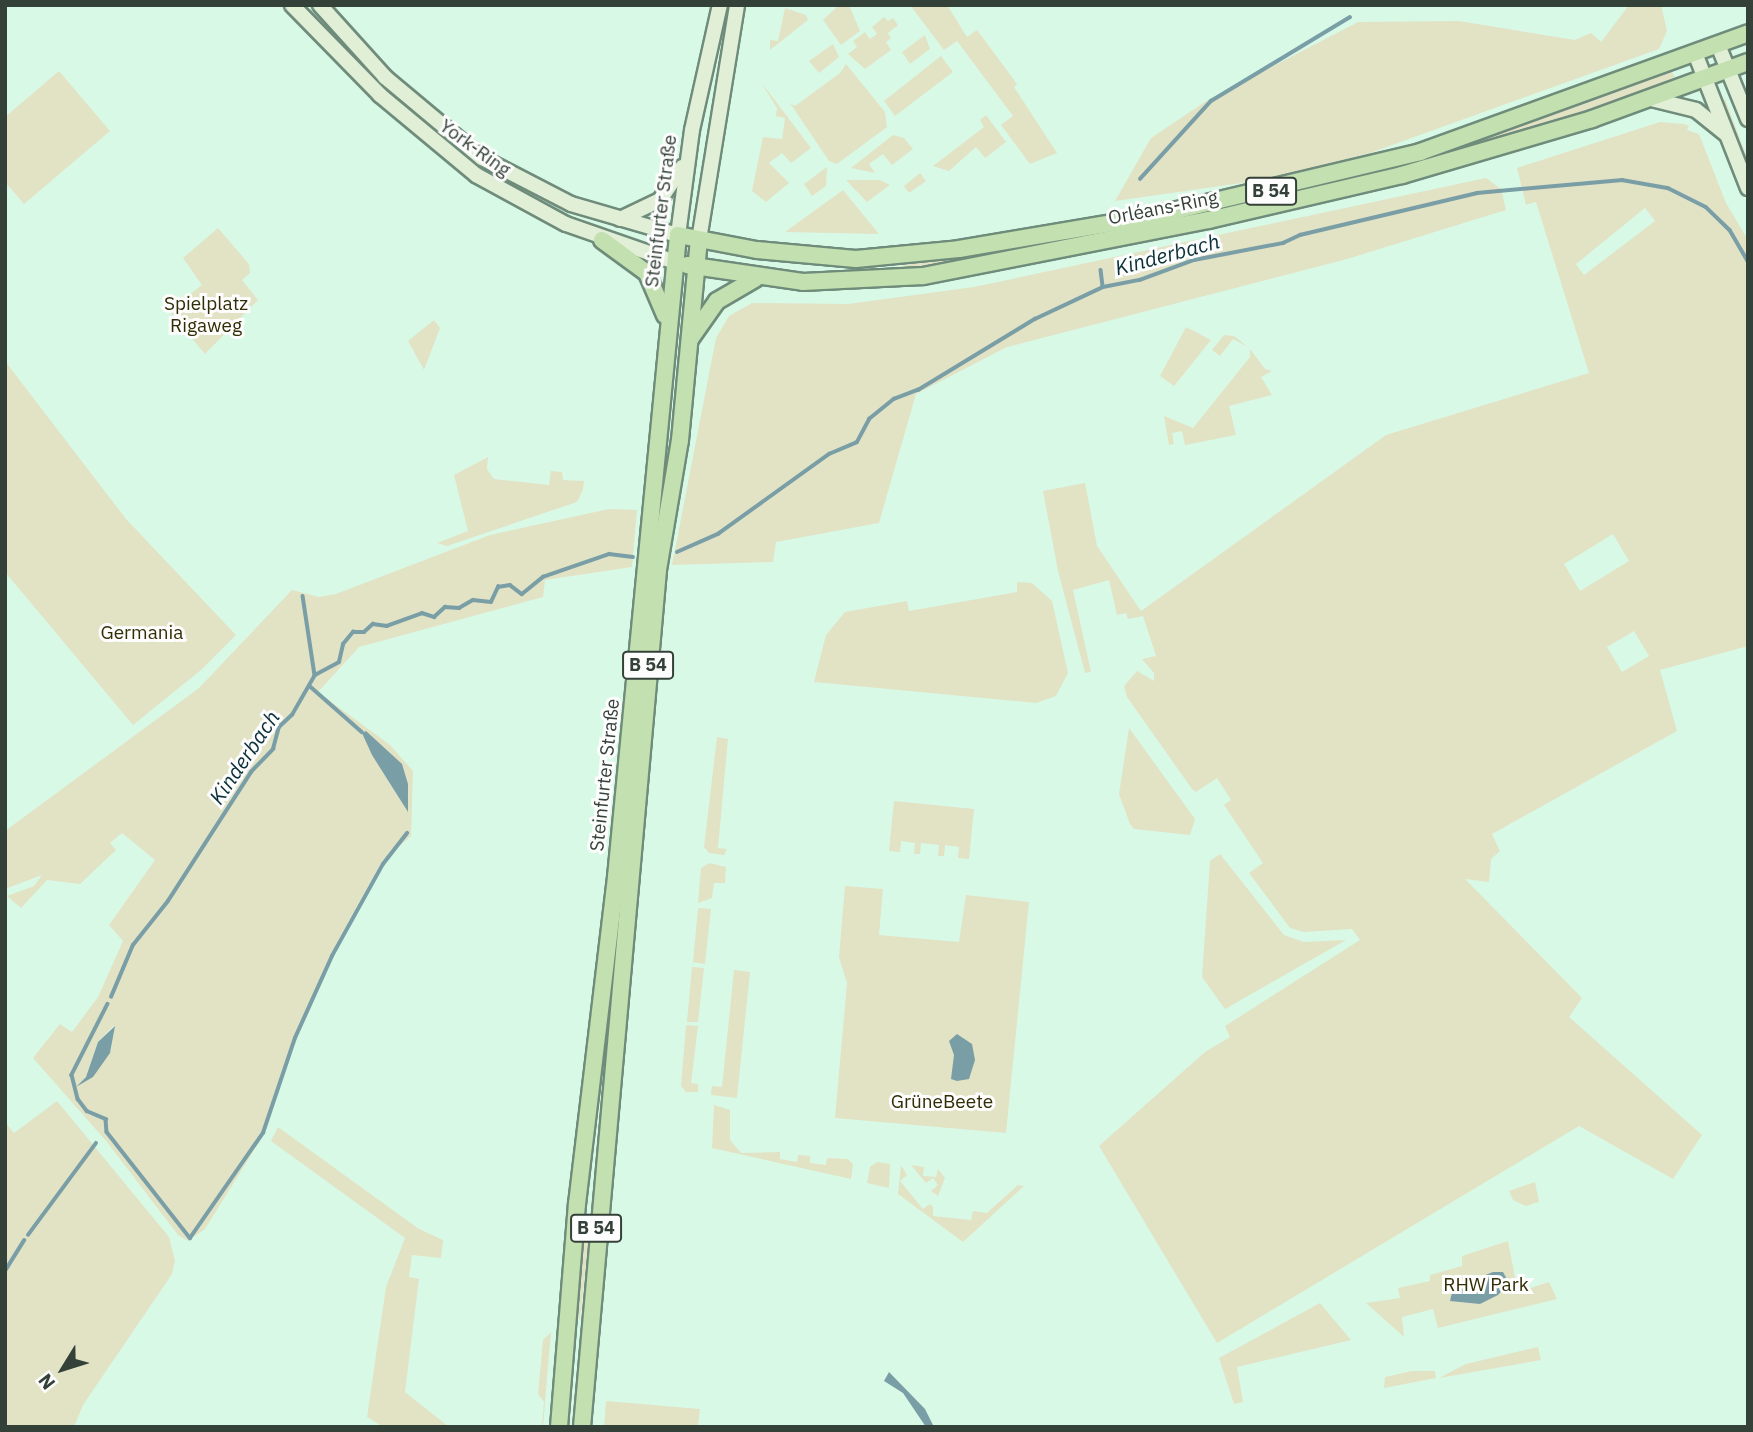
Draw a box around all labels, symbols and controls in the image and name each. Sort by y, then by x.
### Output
street label: York-Ring [435,115,515,181]
street label: Steinfurter Straße [640,133,682,289]
road number: B 54 [1245,176,1297,206]
street label: Orléans-Ring [1106,186,1220,230]
water label: Kinderbach [1112,228,1222,280]
park label: Spielplatz Rigaweg [164,293,248,337]
park label: Germania [100,622,184,644]
road number: B 54 [622,650,674,680]
street label: Steinfurter Straße [586,698,624,852]
water label: Kinderbach [204,705,284,809]
park label: GrüneBeete [891,1091,993,1113]
road number: B 54 [570,1213,622,1242]
park label: RHW Park [1443,1274,1529,1296]
north arrow [28,1334,98,1404]
text: N [33,1369,60,1395]

